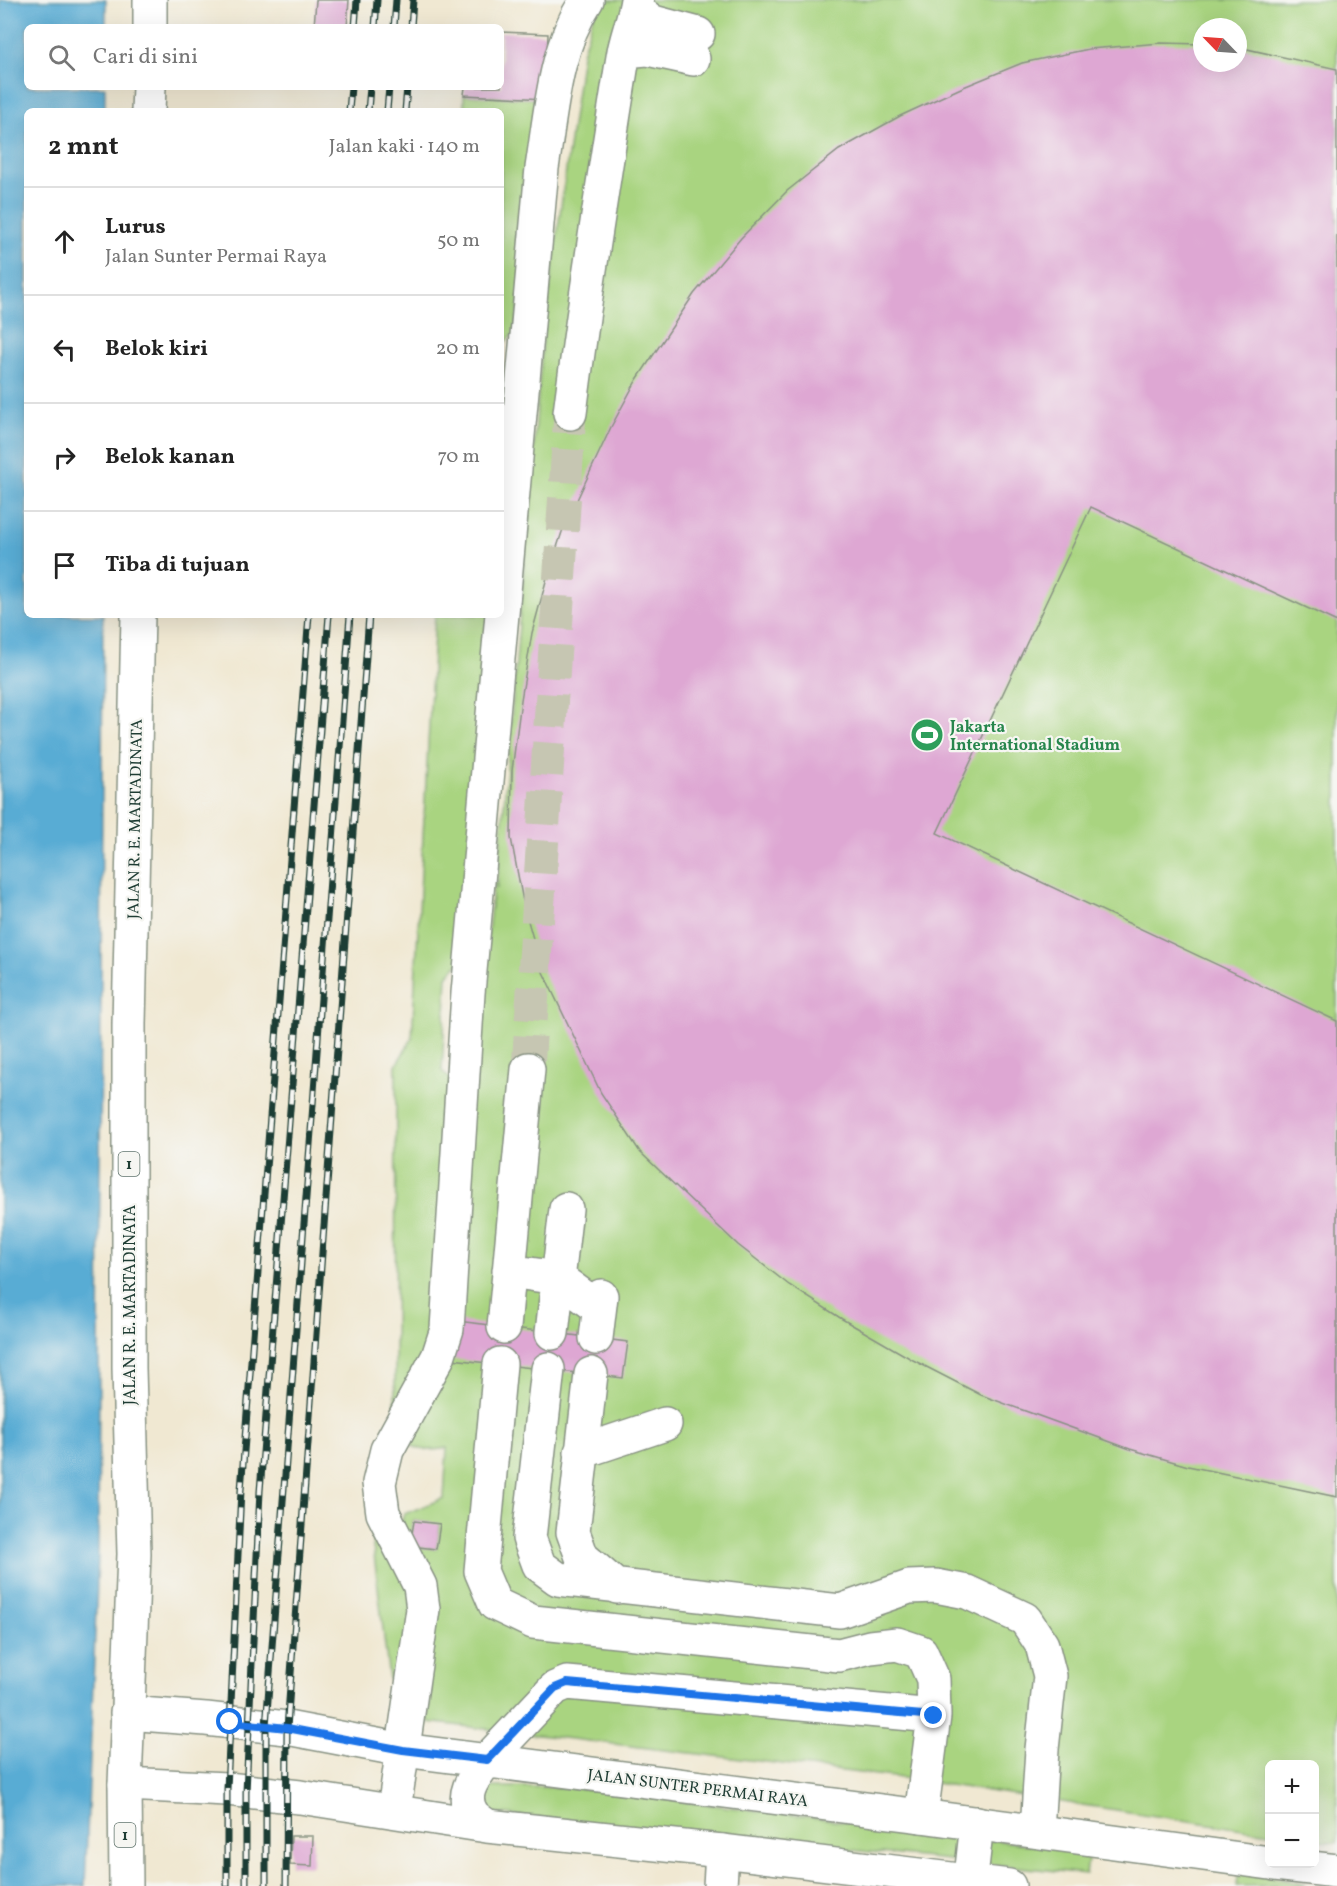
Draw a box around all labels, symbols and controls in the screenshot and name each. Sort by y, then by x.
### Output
north arrow [1193,18,1247,72]
search box [24,24,504,90]
icon: search [45,41,78,74]
text: Cari di sini [93,42,198,73]
text: 2 mnt [48,129,119,165]
text: Jalan kaki · 140 m [329,133,480,161]
text: Lurus [105,212,166,243]
icon: ahead [48,225,81,258]
text: 50 m [437,227,480,255]
text: Jalan Sunter Permai Raya [105,243,327,271]
icon: left [48,333,81,366]
text: Belok kiri [105,334,208,365]
text: 20 m [436,335,480,363]
icon: right [48,441,81,474]
text: Belok kanan [105,442,235,473]
text: 70 m [437,443,480,471]
icon: arrive [48,549,81,582]
text: Tiba di tujuan [105,550,250,581]
sports icon: Jakarta International Stadium [909,717,945,753]
place label: Jakarta International Stadium [949,717,1120,757]
street label: JALAN R. E. MARTADINATA [123,719,149,919]
road number: 1 [118,1152,140,1176]
street label: JALAN R. E. MARTADINATA [120,1205,142,1405]
route end [920,1702,946,1728]
route start [216,1708,242,1734]
map controls [1265,1760,1319,1868]
button: + [1265,1760,1319,1814]
street label: JALAN SUNTER PERMAI RAYA [586,1765,809,1813]
button: − [1265,1814,1319,1868]
road number: 1 [114,1823,136,1847]

